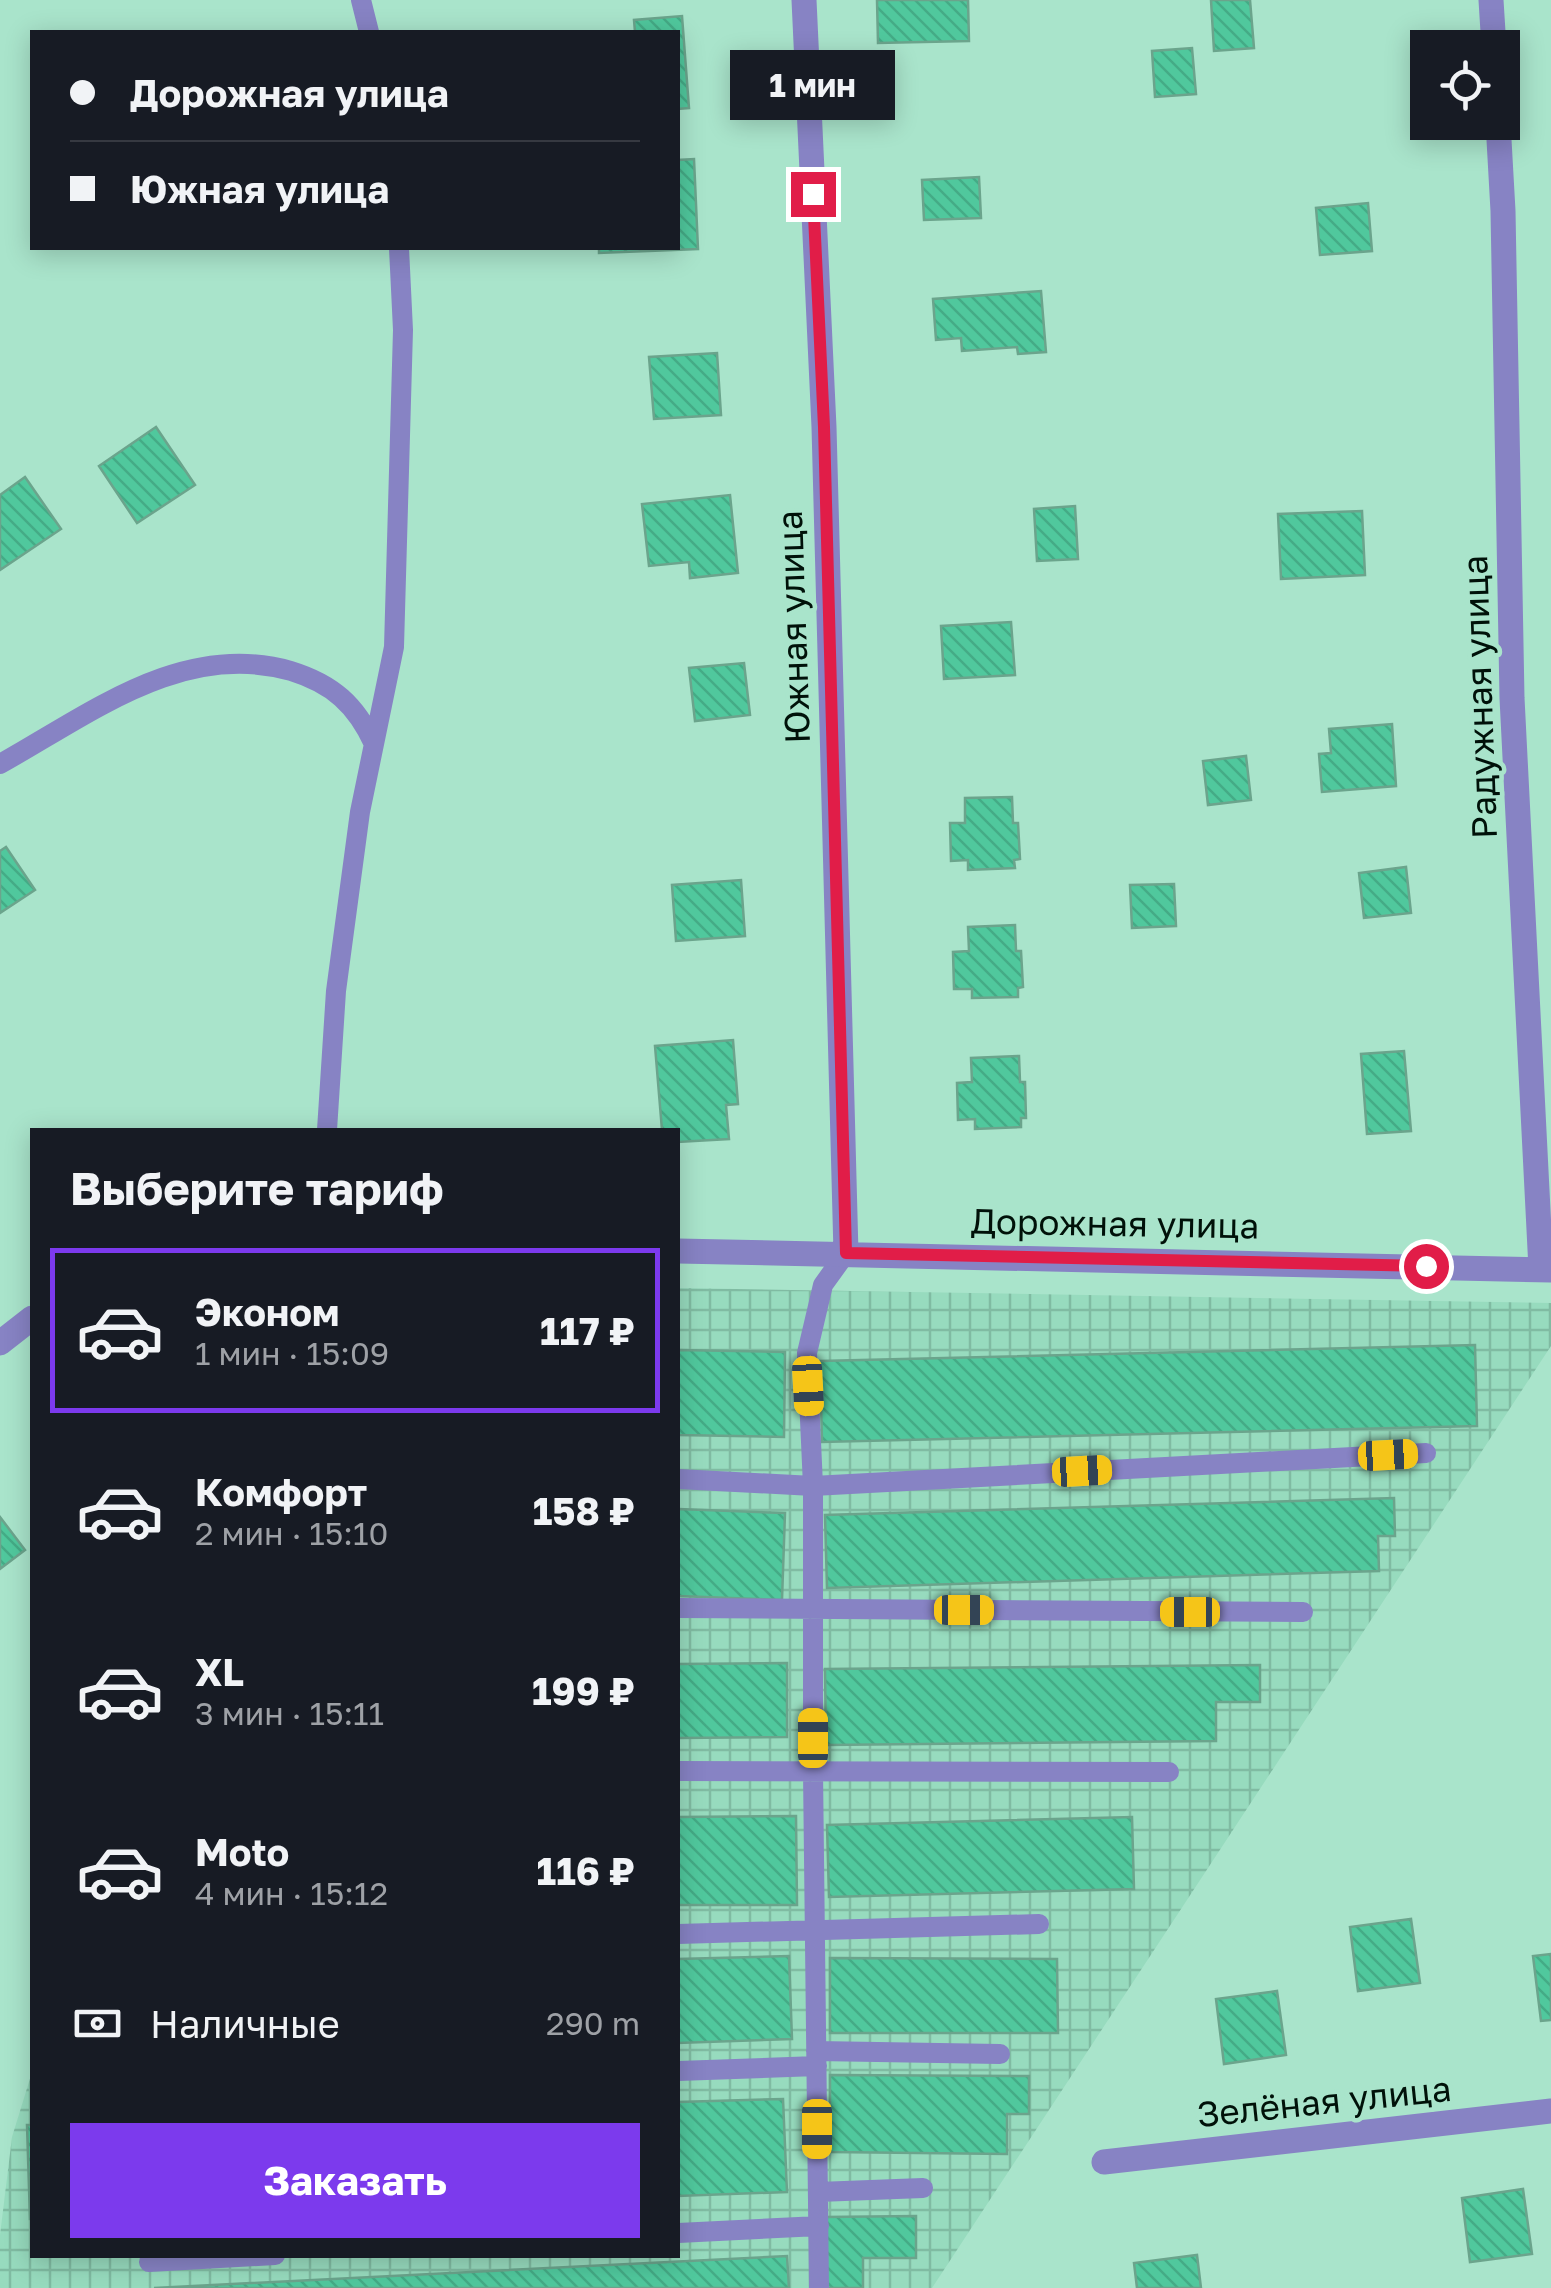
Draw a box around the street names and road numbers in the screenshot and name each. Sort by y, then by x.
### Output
street label: Южная улица [768,510,818,744]
street label: Радужная улица [1453,554,1505,840]
street label: Дорожная улица [970,1199,1260,1247]
street label: Зелёная улица [1195,2067,1453,2135]

